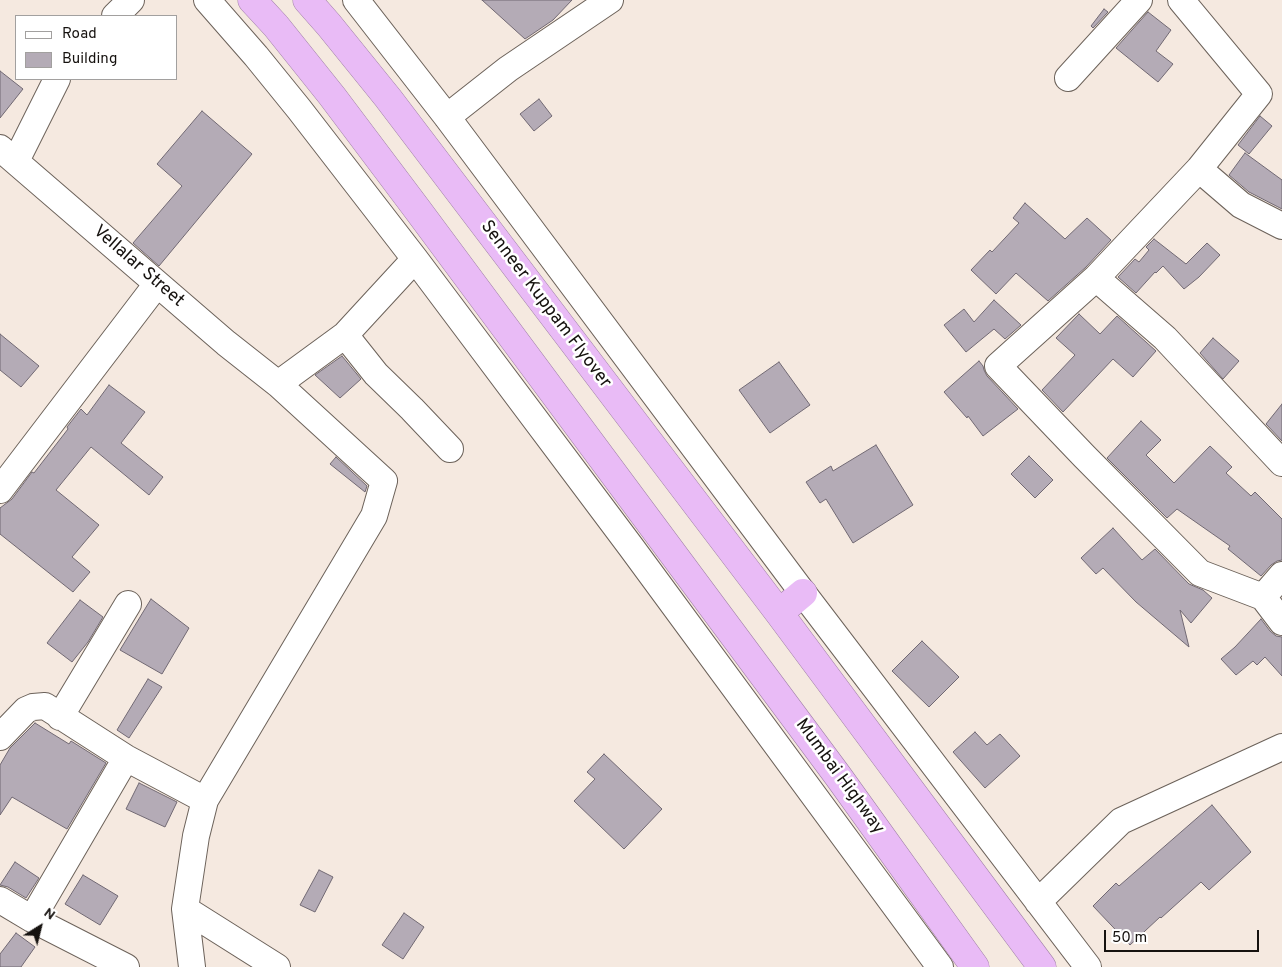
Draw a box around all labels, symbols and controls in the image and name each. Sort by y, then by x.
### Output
legend [15,15,178,80]
text: Road [62,25,97,44]
text: Building [62,50,117,69]
street label: Senneer Kuppam Flyover [475,217,615,393]
street label: Vellalar Street [88,222,188,312]
street label: Mumbai Highway [790,715,888,839]
north arrow [15,902,65,952]
text: N [40,905,58,924]
scale bar [1107,920,1262,952]
text: 50 m [1112,929,1147,948]

